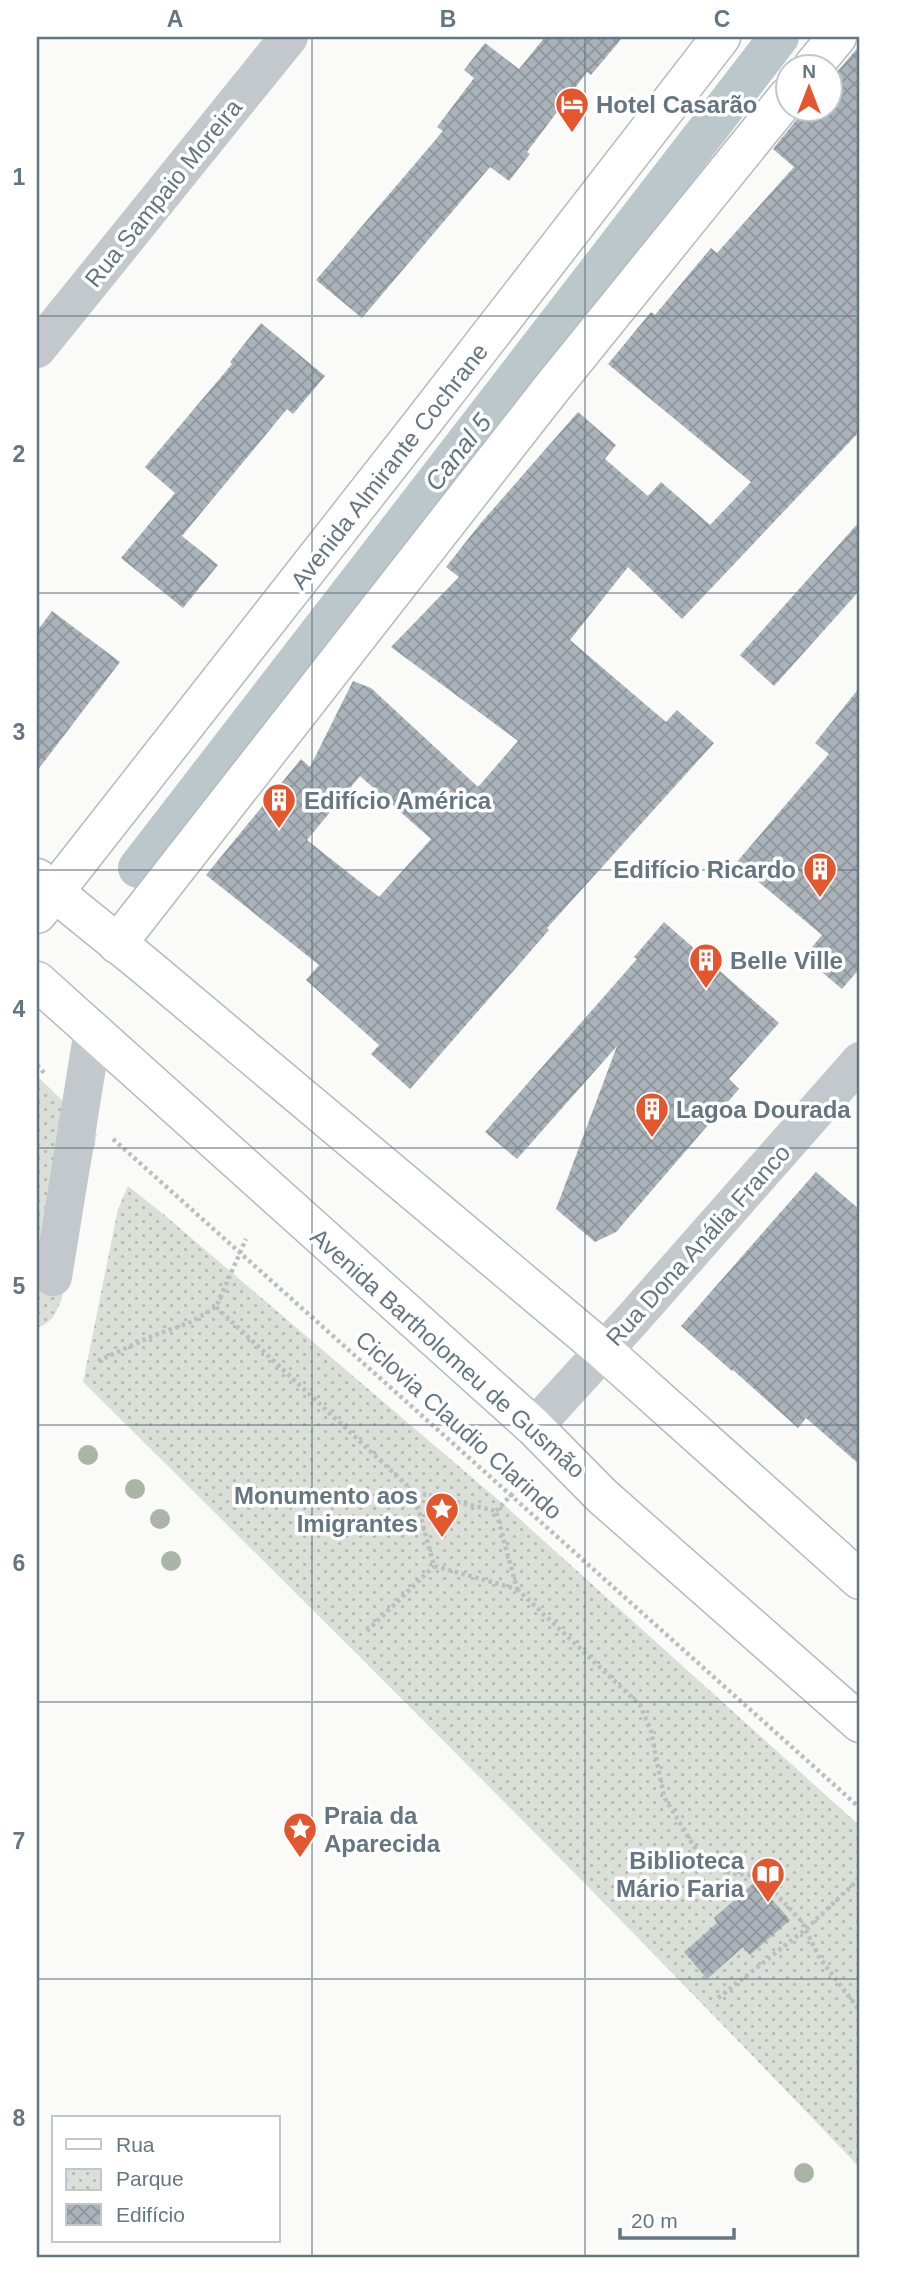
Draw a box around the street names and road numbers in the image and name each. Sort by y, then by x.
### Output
street label: Rua Sampaio Moreira [79,93,247,292]
street label: Avenida Almirante Cochrane [285,338,493,594]
street label: Rua Dona Anália Franco [600,1139,796,1351]
street label: Avenida Bartholomeu de Gusmão [305,1223,591,1483]
street label: Ciclovia Claudio Clarindo [350,1325,568,1525]

